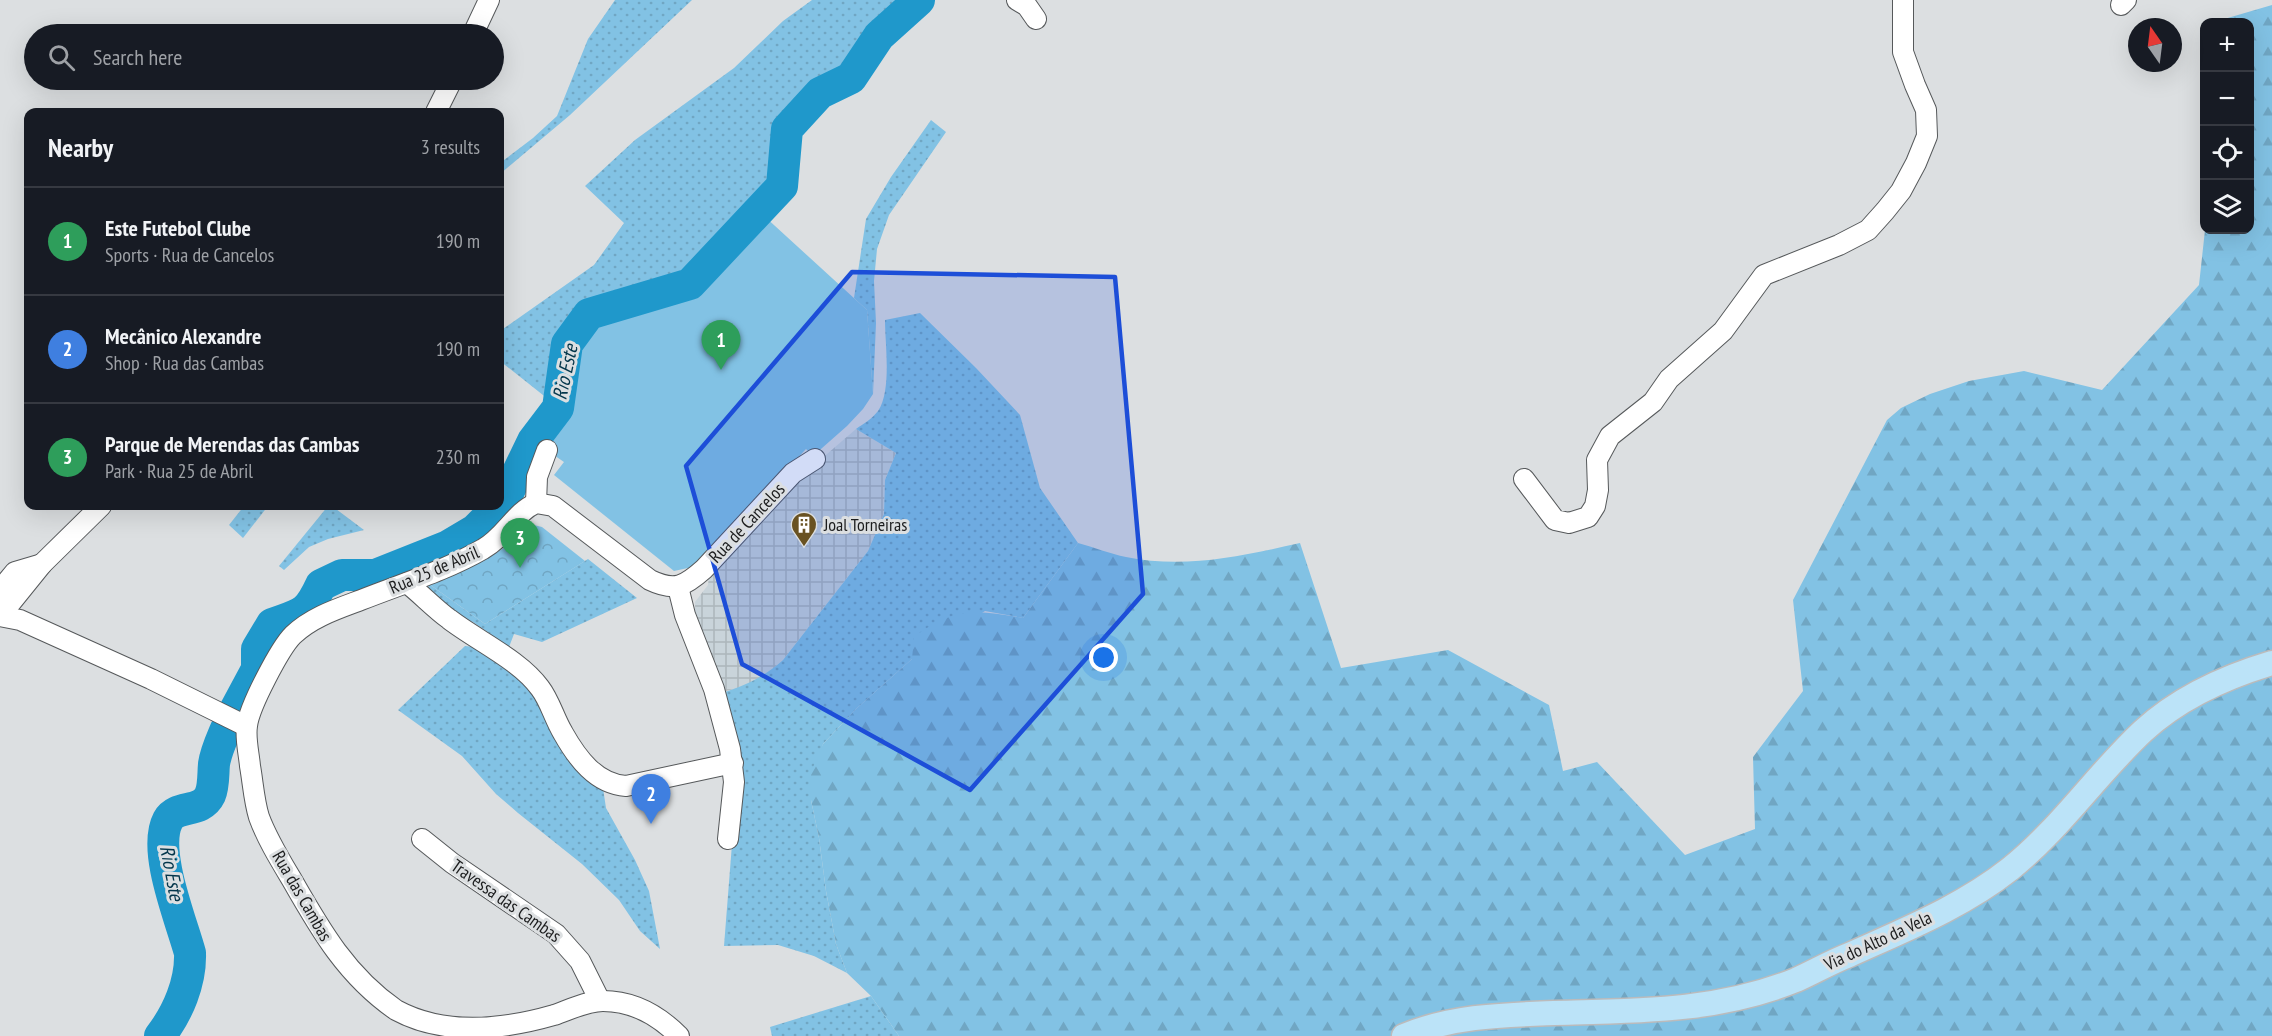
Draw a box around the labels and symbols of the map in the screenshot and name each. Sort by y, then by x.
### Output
north arrow [2128,18,2182,72]
pin: 1 [702,320,740,370]
water label: Rio Este [546,340,584,402]
street label: Rua de Cancelos [704,478,790,568]
building icon: Joal Torneiras [789,510,819,548]
place label: Joal Torneiras [823,513,907,536]
pin: 3 [500,518,540,568]
street label: Rua 25 de Abril [385,540,483,599]
your location [1089,643,1118,672]
pin: 2 [632,774,670,824]
water label: Rio Este [154,843,190,905]
street label: Rua das Cambas [267,847,337,945]
street label: Travessa das Cambas [447,854,566,947]
street label: Via do Alto da Vela [1819,906,1935,976]

